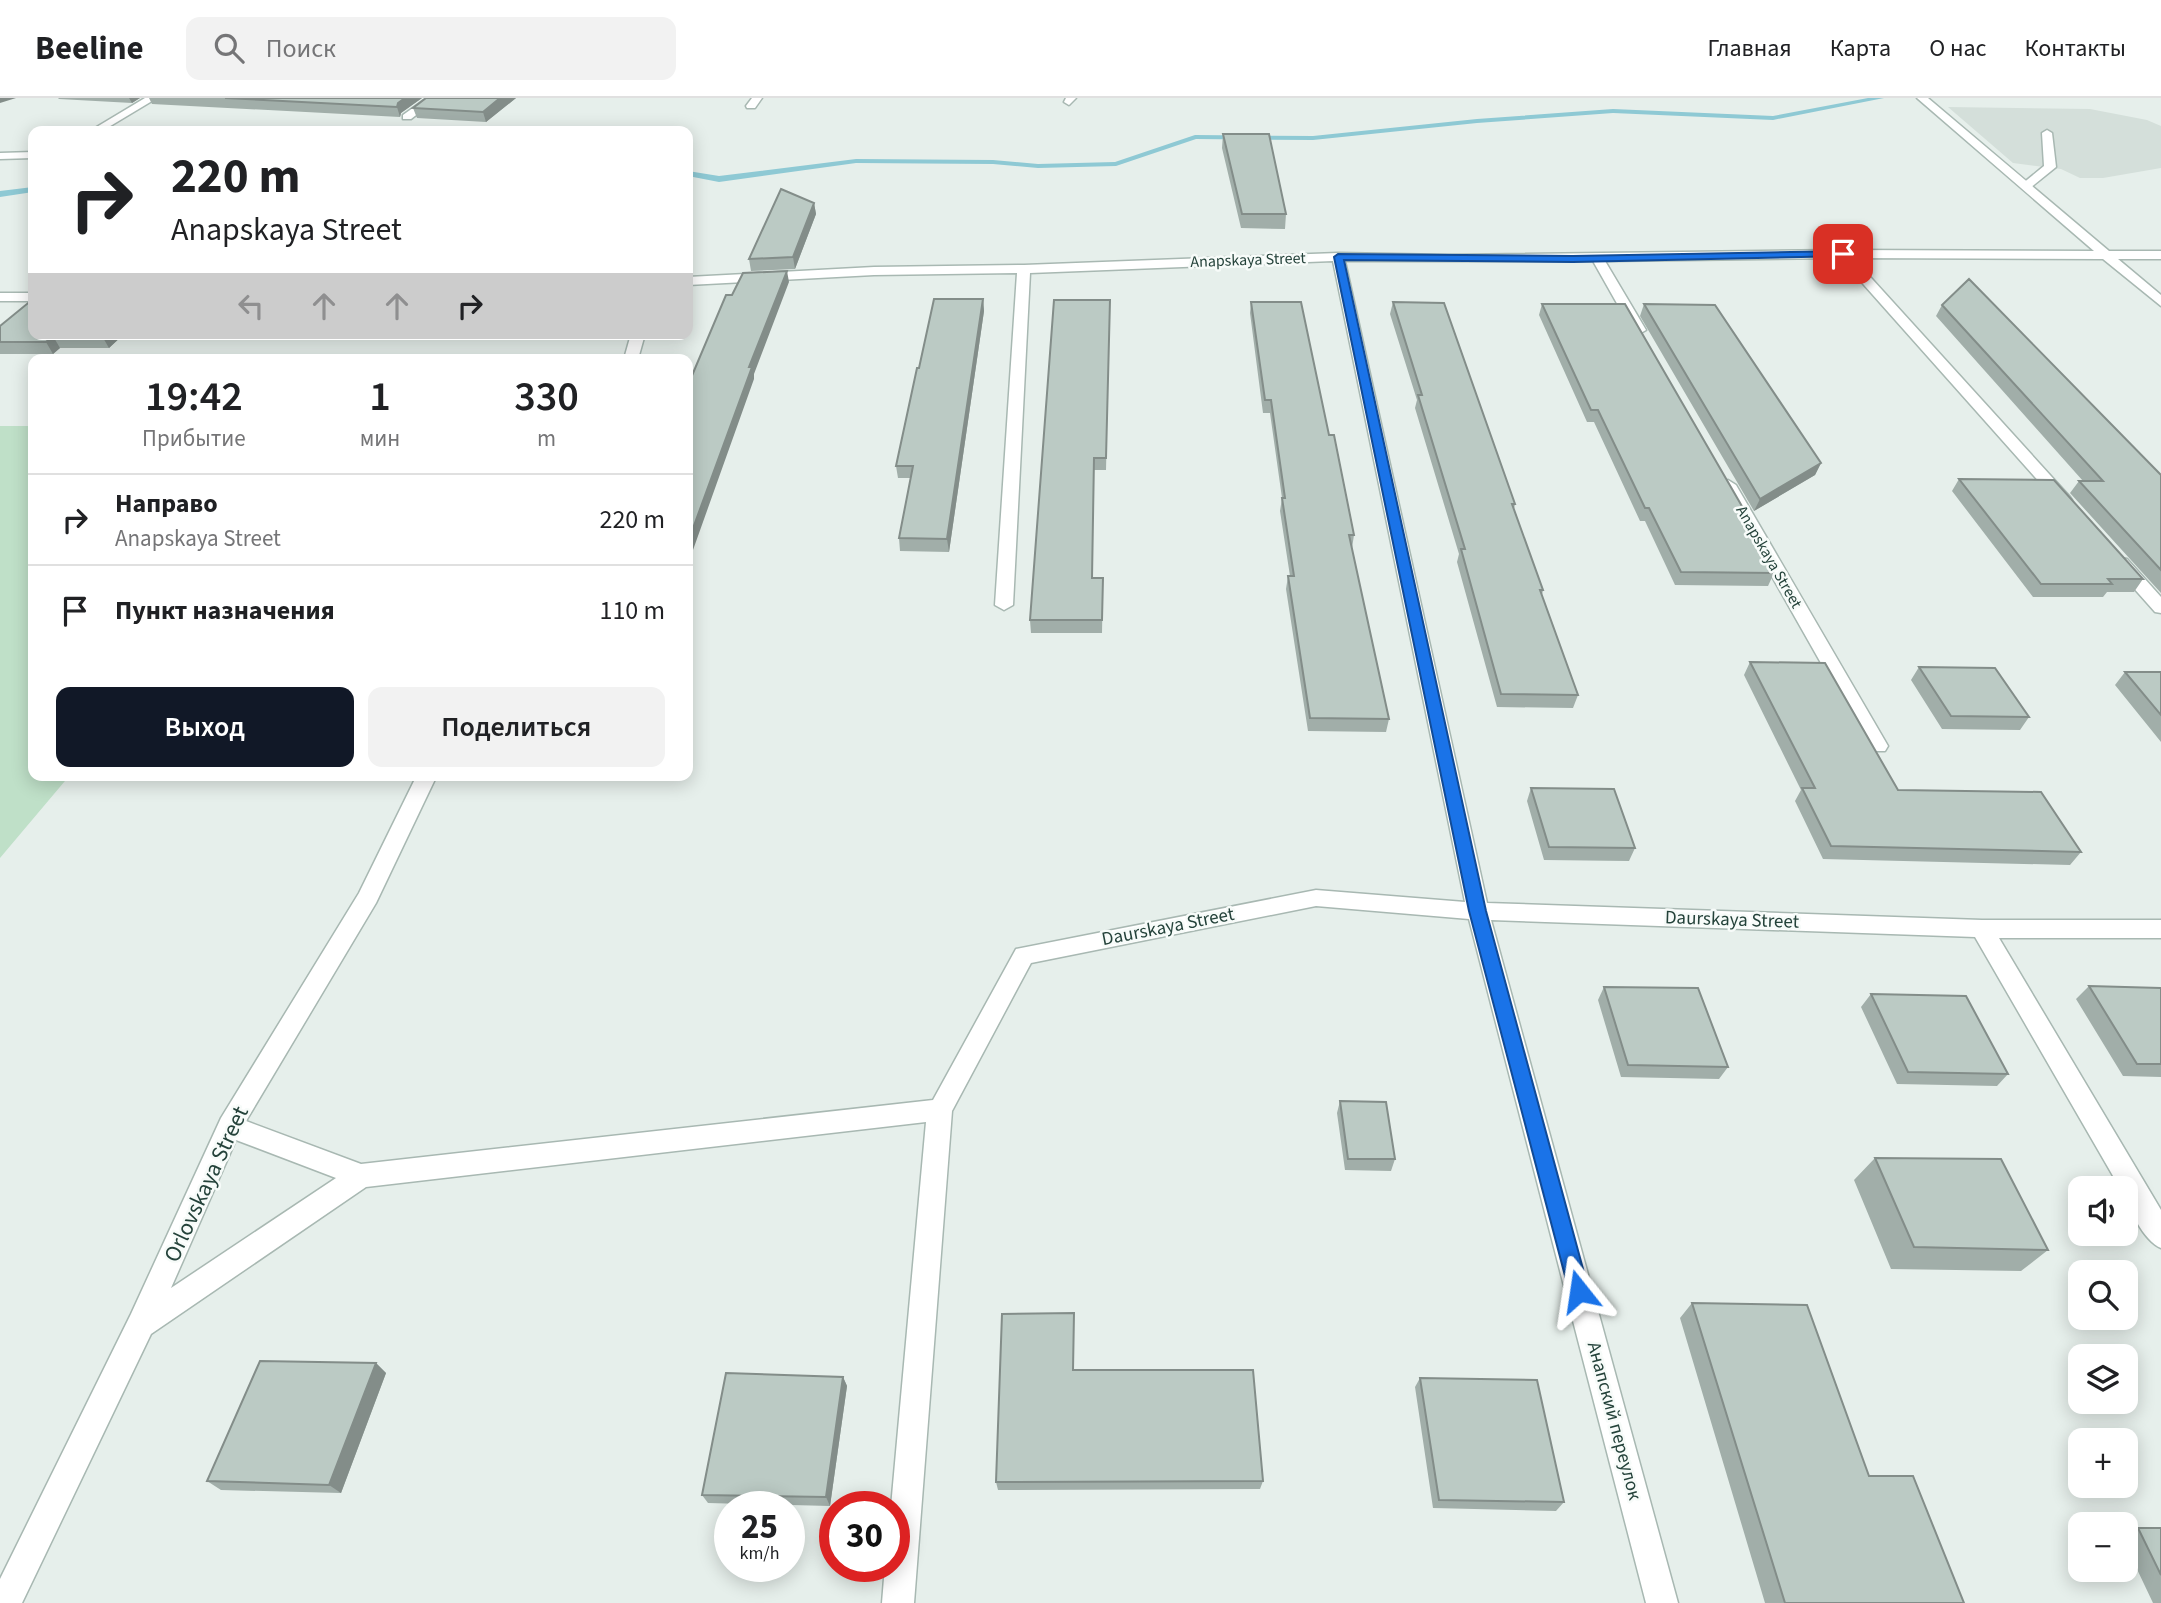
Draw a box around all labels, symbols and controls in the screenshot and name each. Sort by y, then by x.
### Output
search box [186,17,676,80]
text: Beeline [35,25,144,72]
icon: search [210,29,248,67]
text: Поиск [266,30,336,67]
text: Главная [1707,31,1792,66]
text: Карта [1830,31,1891,66]
text: О нас [1929,31,1986,66]
text: Контакты [2024,31,2126,66]
text: 220 m [171,142,300,212]
icon: right [56,154,147,245]
text: Anapskaya Street [171,207,402,253]
pin [1813,224,1873,284]
icon: arrive [1824,235,1862,273]
street label: Anapskaya Street [1190,247,1307,273]
icon: left [232,287,270,325]
icon: ahead [305,287,343,325]
icon: ahead [378,287,416,325]
icon: right [451,287,489,325]
text: 19:42 [145,367,243,427]
text: 1 [369,367,391,427]
text: 330 [514,367,579,427]
text: Прибытие [142,422,246,455]
text: мин [360,422,400,455]
text: m [537,422,556,455]
text: Направо [115,485,218,522]
icon: right [56,501,94,539]
text: 220 m [599,501,665,538]
street label: Anapskaya Street [1731,502,1808,613]
text: Anapskaya Street [115,522,281,555]
icon: arrive [56,592,94,630]
text: Пункт назначения [115,592,335,629]
text: 110 m [599,592,665,629]
button: Выход [56,687,354,767]
button: Поделиться [368,687,665,767]
street label: Daurskaya Street [1099,901,1237,953]
street label: Daurskaya Street [1664,904,1800,936]
street label: Orlovskaya Street [155,1100,257,1267]
map controls [2068,1176,2138,1582]
button: sound [2068,1176,2138,1246]
position arrow [1542,1254,1616,1328]
button: search [2068,1260,2138,1330]
street label: Анапский переулок [1580,1339,1648,1504]
button: layers [2068,1344,2138,1414]
button: + [2068,1428,2138,1498]
speed limit sign: 30 [819,1491,910,1582]
text: 25 [741,1502,778,1552]
button: − [2068,1512,2138,1582]
text: km/h [740,1541,779,1566]

